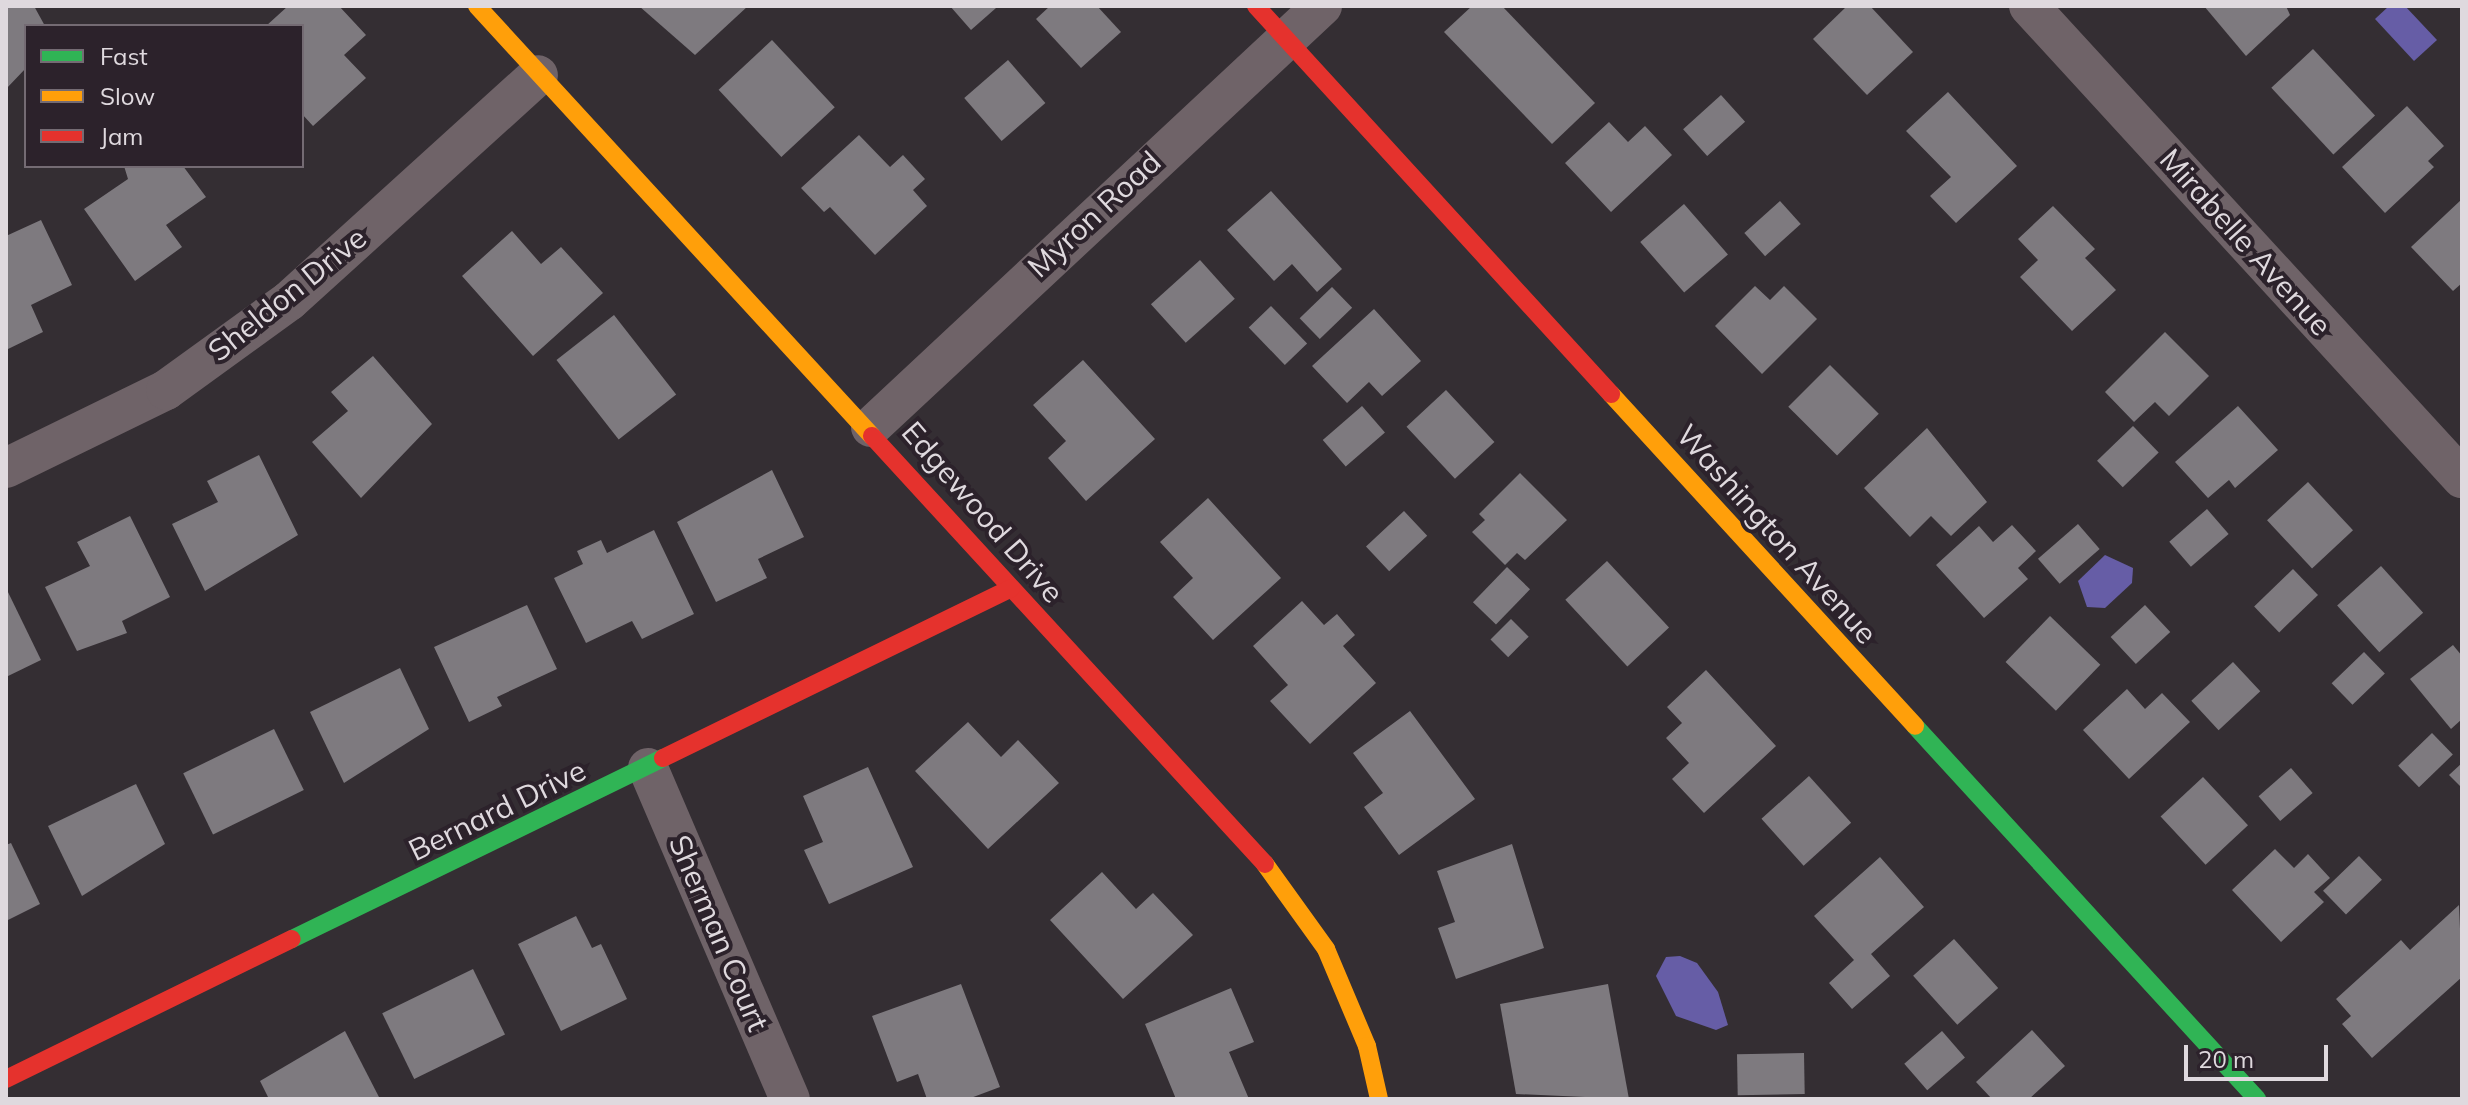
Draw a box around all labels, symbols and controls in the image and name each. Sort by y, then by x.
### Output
legend [24,24,304,168]
text: Fast [100,41,148,71]
text: Slow [100,81,155,111]
text: Jam [100,121,143,151]
street label: Mirabelle Avenue [2153,141,2339,343]
street label: Myron Road [1020,143,1168,285]
street label: Sheldon Drive [201,219,373,369]
street label: Edgewood Drive [895,414,1071,610]
street label: Washington Avenue [1669,417,1885,651]
street label: Bernard Drive [403,752,591,868]
street label: Sherman Court [662,830,776,1036]
scale bar [2188,1029,2332,1079]
text: 20 m [2198,1044,2254,1074]

